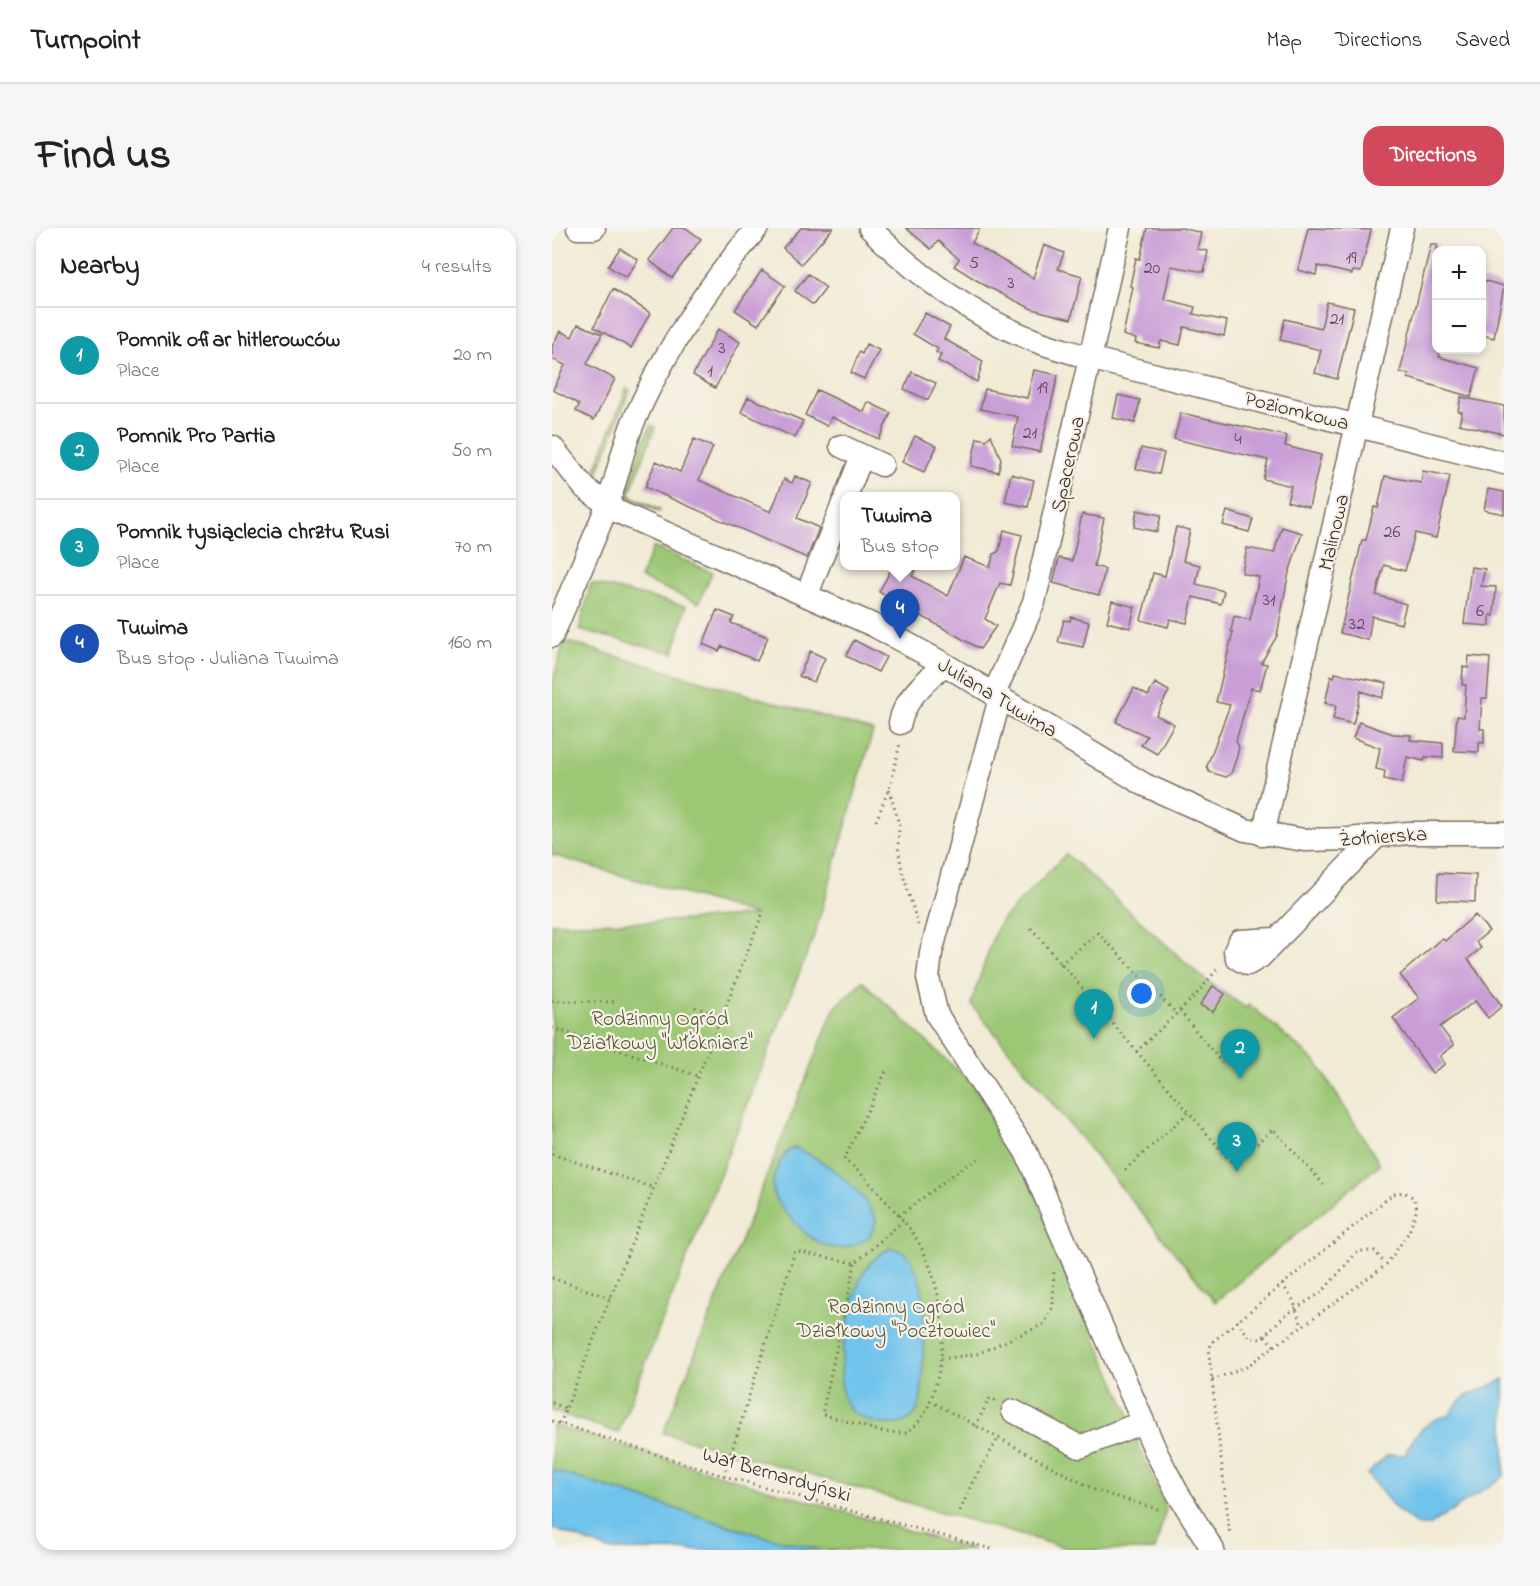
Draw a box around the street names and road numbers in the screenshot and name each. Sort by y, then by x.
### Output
street label: Poziomkowa [1241,384,1352,439]
street label: Spacerowa [1044,414,1094,515]
street label: Malinowa [1312,491,1358,574]
street label: Juliana Tuwima [931,651,1063,747]
street label: Żołnierska [1338,820,1428,856]
street label: Wał Bernardyński [698,1440,854,1513]

